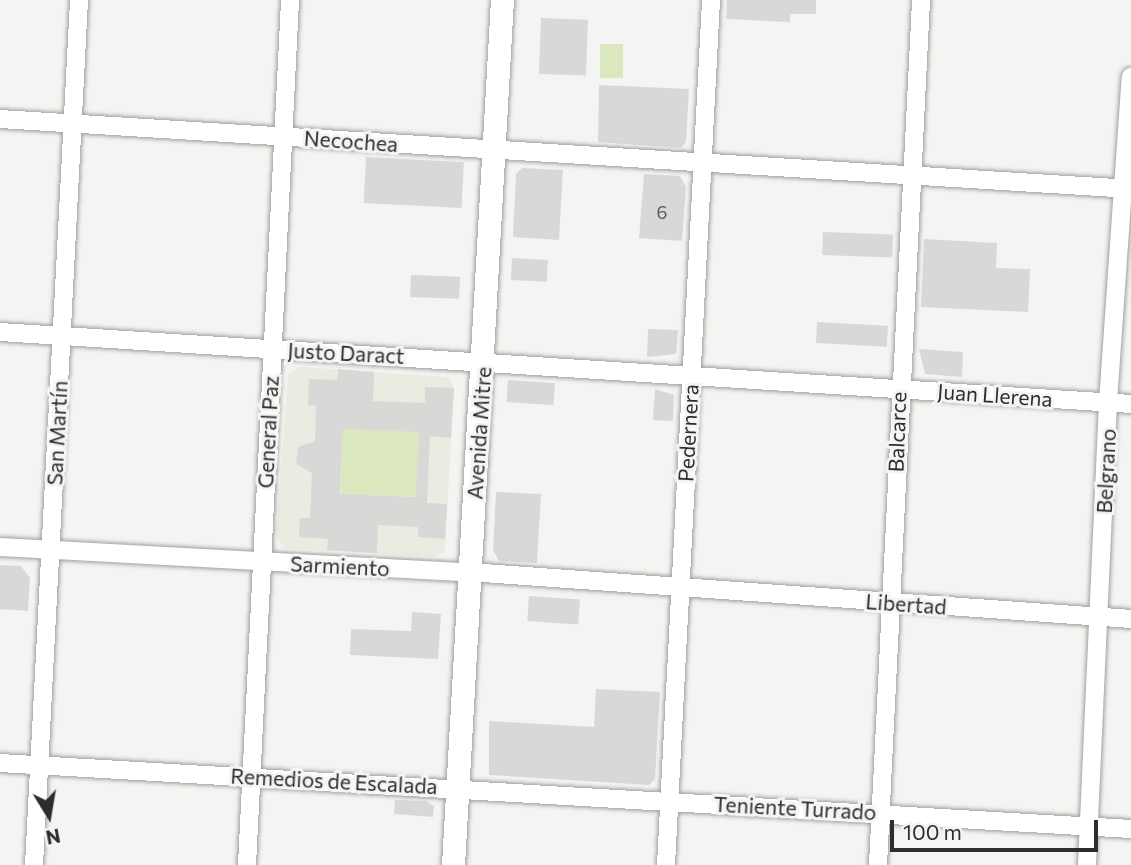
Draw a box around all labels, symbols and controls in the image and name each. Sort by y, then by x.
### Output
street label: Necochea [303,125,399,157]
house number: 6 [657,201,667,223]
street label: Justo Daract [287,337,405,369]
street label: Avenida Mitre [462,366,496,500]
street label: General Paz [252,375,284,489]
street label: Juan Llerena [937,378,1053,412]
street label: San Martín [42,380,72,486]
street label: Pedernera [673,384,703,482]
street label: Balcarce [883,391,911,473]
street label: Belgrano [1091,428,1121,514]
street label: Sarmiento [290,551,390,581]
street label: Libertad [865,589,947,619]
street label: Remedios de Escalada [230,763,438,799]
north arrow [14,781,84,851]
street label: Teniente Turrado [713,791,877,825]
scale bar [893,806,1101,850]
text: 100 m [903,819,962,844]
text: N [44,824,62,850]

